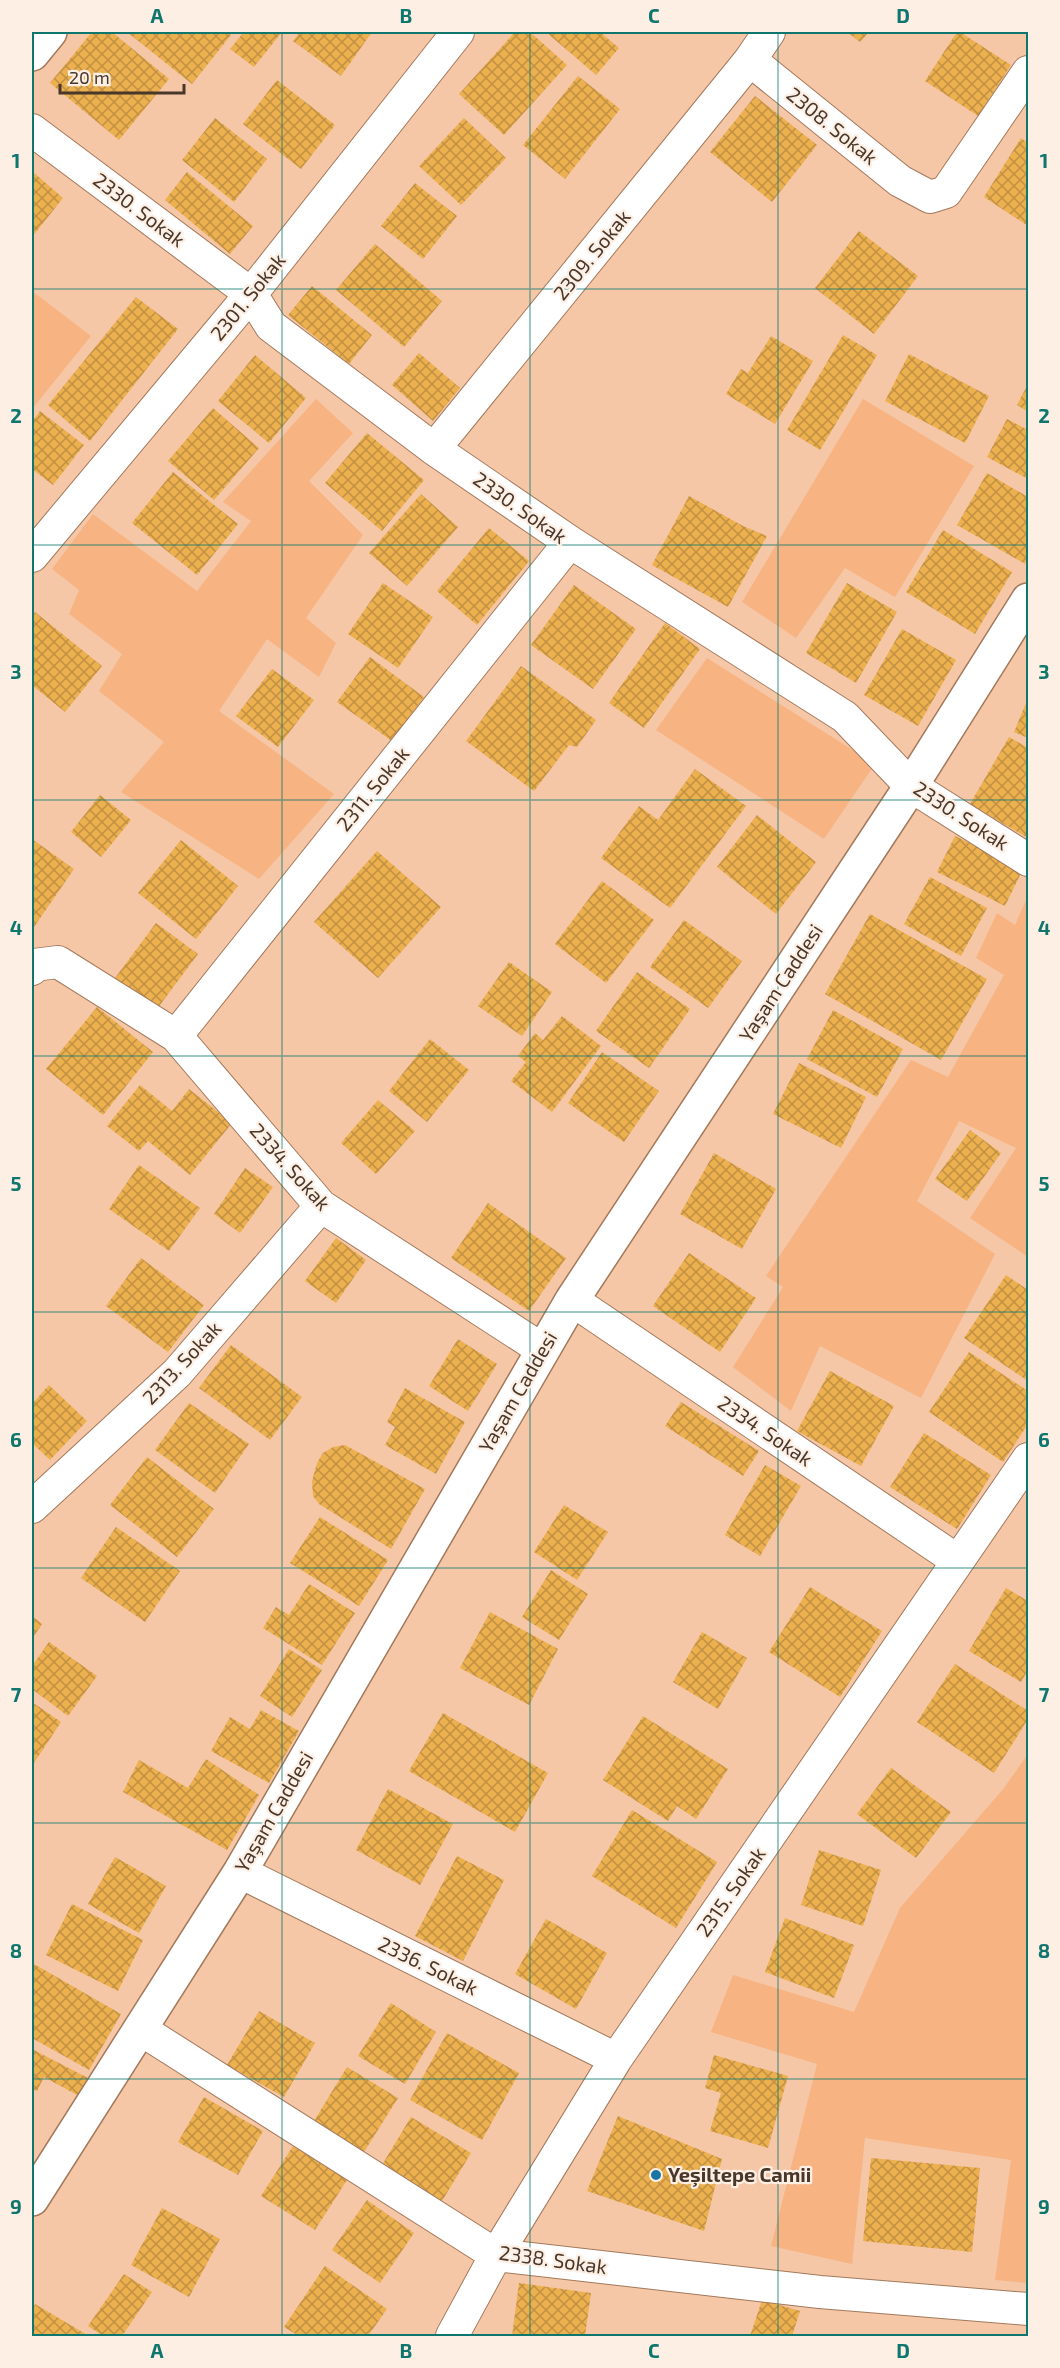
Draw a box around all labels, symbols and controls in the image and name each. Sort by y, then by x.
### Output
text: A [150,3,164,27]
text: B [400,3,412,27]
text: C [648,3,660,27]
text: D [896,3,910,27]
scale bar [60,57,184,95]
text: 20 m [69,66,110,88]
street label: 2308. Sokak [783,81,883,169]
text: 1 [12,148,20,172]
text: 1 [1040,148,1048,172]
street label: 2330. Sokak [89,167,190,251]
street label: 2309. Sokak [548,205,635,304]
street label: 2301. Sokak [205,248,290,345]
text: 2 [10,403,22,427]
text: 2 [1038,403,1050,427]
street label: 2330. Sokak [469,466,572,548]
text: 3 [10,659,22,683]
text: 3 [1038,659,1050,683]
street label: 2311. Sokak [331,741,413,835]
street label: 2330. Sokak [910,776,1014,855]
text: 4 [10,915,23,939]
text: 4 [1038,915,1051,939]
street label: Yaşam Caddesi [733,919,828,1046]
street label: 2334. Sokak [245,1118,336,1215]
text: 5 [10,1171,22,1195]
text: 5 [1038,1171,1050,1195]
street label: 2313. Sokak [137,1316,226,1409]
street label: Yaşam Caddesi [473,1327,562,1457]
street label: 2334. Sokak [714,1390,817,1471]
text: 6 [10,1427,22,1451]
text: 6 [1038,1427,1050,1451]
text: 7 [11,1682,22,1706]
text: 7 [1039,1682,1050,1706]
street label: Yaşam Caddesi [229,1747,318,1877]
street label: 2315. Sokak [691,1842,770,1941]
street label: 2336. Sokak [375,1931,482,2000]
text: 8 [10,1938,22,1962]
text: 8 [1038,1938,1050,1962]
place label: Yeşiltepe Camii [668,2162,811,2187]
marker: Yeşiltepe Camii [649,2168,663,2182]
text: 9 [10,2194,22,2218]
text: 9 [1038,2194,1050,2218]
street label: 2338. Sokak [498,2240,609,2278]
text: A [150,2338,164,2362]
text: B [400,2338,412,2362]
text: C [648,2338,660,2362]
text: D [896,2338,910,2362]

